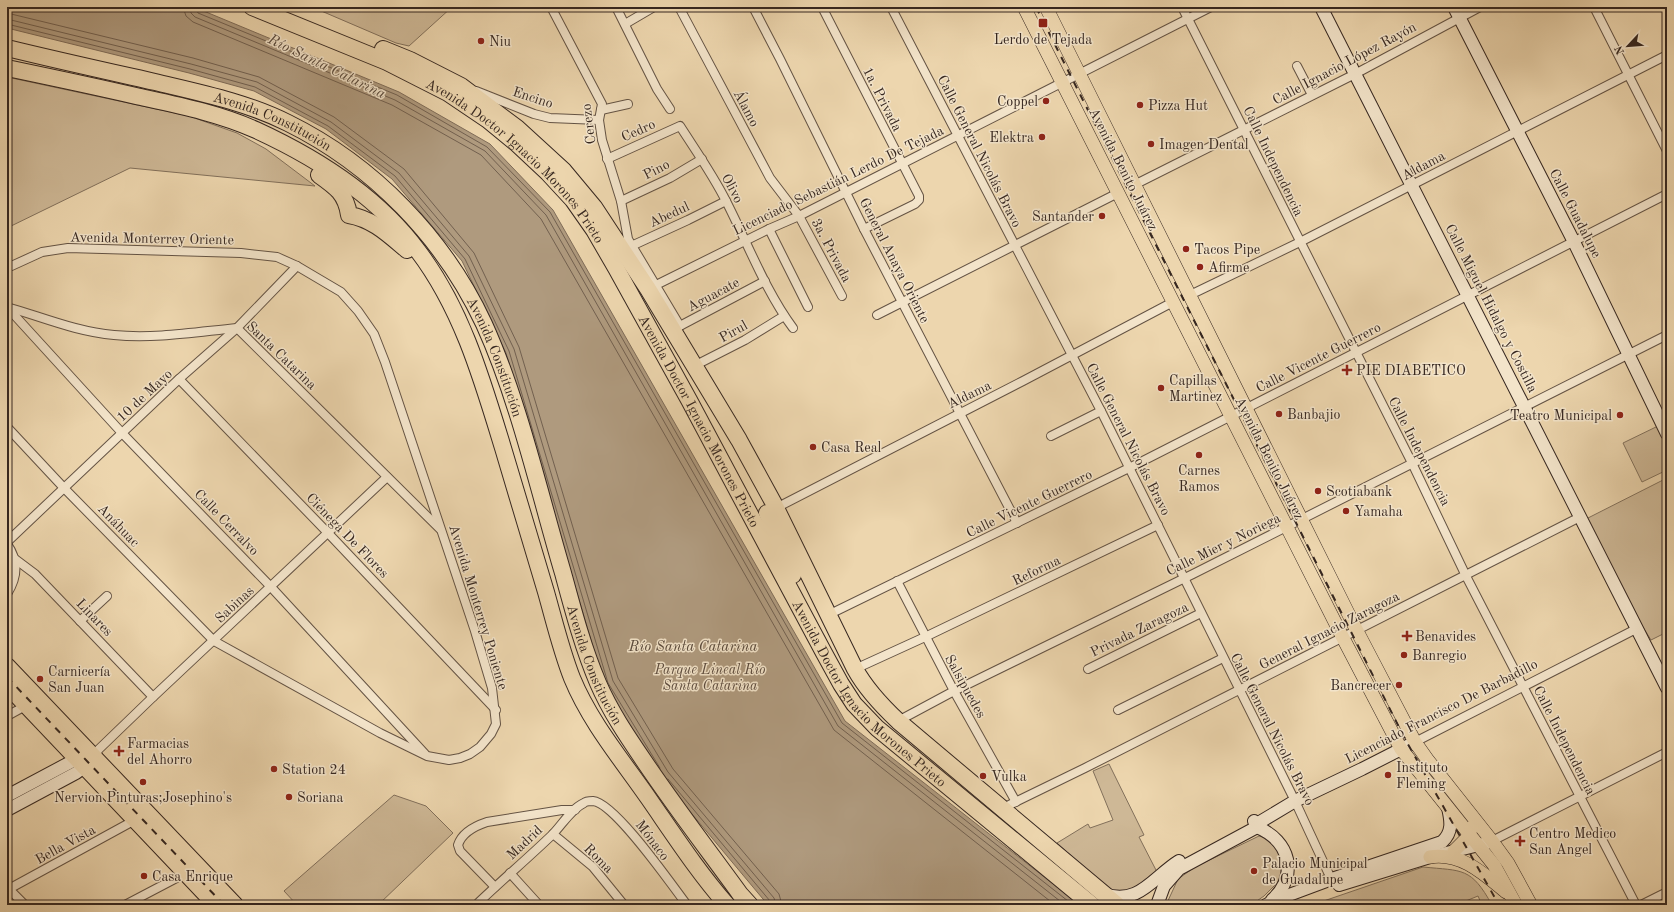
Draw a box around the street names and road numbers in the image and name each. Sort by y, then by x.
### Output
street label: Calle Ignacio López Rayón [1270,20,1419,108]
street label: 1a. Privada [860,65,904,134]
street label: Calle General Nicolás Bravo [935,73,1024,230]
street label: Avenida Doctor Ignacio Morones Prieto [423,77,606,246]
street label: Encino [511,85,555,111]
street label: Álamo [731,86,764,129]
street label: Avenida Constitución [211,90,334,154]
street label: Cerezo [580,103,598,145]
street label: Calle Independencia [1240,104,1306,219]
street label: Avenida Benito Juárez [1086,106,1160,233]
street label: Cedro [619,117,658,145]
street label: Licenciado Sebastián Lerdo De Tejada [731,124,946,238]
street label: Aldama [1400,149,1447,183]
street label: Pino [641,157,672,182]
street label: Calle Guadalupe [1547,167,1604,260]
street label: Olivo [719,171,746,206]
street label: General Anaya Oriente [856,196,932,325]
street label: Abedul [647,199,692,230]
street label: 3a. Privada [808,216,854,285]
street label: Calle Miguel Hidalgo y Costilla [1442,222,1540,395]
street label: Avenida Monterrey Oriente [70,231,234,247]
street label: Aguacate [685,275,742,314]
street label: Avenida Constitución [464,295,524,419]
street label: Avenida Doctor Ignacio Morones Prieto [635,313,762,530]
street label: Pirul [717,318,750,345]
street label: Santa Catarina [244,319,319,392]
street label: Calle Vicente Guerrero [1254,320,1383,395]
street label: Calle General Nicolás Bravo [1084,361,1173,518]
street label: 10 de Mayo [114,367,175,425]
street label: Aldama [945,378,994,411]
street label: Avenida Benito Juárez [1232,395,1306,522]
street label: Calle Independencia [1386,395,1453,508]
street label: Calle Vicente Guerrero [964,467,1095,540]
street label: Calle Cerralvo [191,487,261,558]
street label: Ciénega De Flores [303,491,391,581]
street label: Anáhuac [95,502,142,550]
street label: Calle Mier y Noriega [1164,511,1283,579]
street label: Avenida Monterrey Poniente [446,523,510,691]
street label: Reforma [1010,553,1063,589]
street label: Sabinas [213,584,257,626]
street label: General Ignacio Zaragoza [1257,589,1402,672]
street label: Linares [73,596,115,639]
street label: Avenida Doctor Ignacio Morones Prieto [789,598,949,790]
street label: Privada Zaragoza [1088,600,1191,660]
street label: Avenida Constitución [564,603,625,728]
street label: Calle General Nicolás Bravo [1228,651,1317,808]
street label: Salsipuedes [942,652,988,721]
street label: Licenciado Francisco De Barbadillo [1343,657,1540,767]
street label: Calle Independencia [1531,684,1598,797]
street label: Mónaco [633,818,672,863]
street label: Bella Vista [33,823,98,867]
street label: Madrid [504,823,545,862]
street label: Roma [581,841,616,876]

